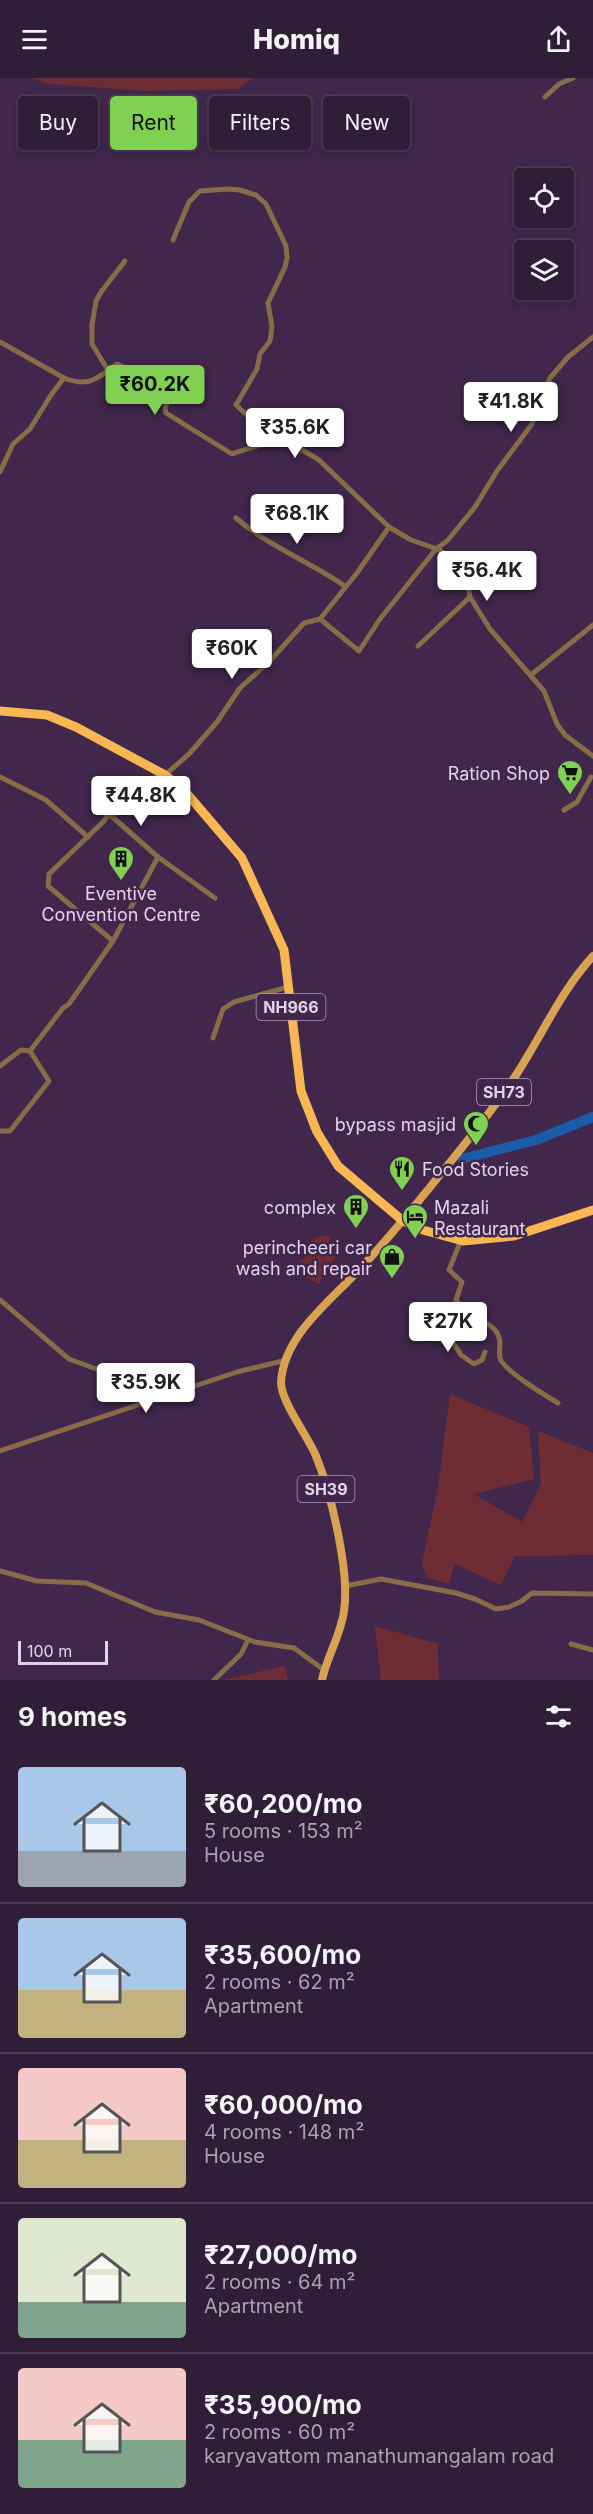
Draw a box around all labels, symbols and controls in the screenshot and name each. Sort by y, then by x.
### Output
icon: menu [18,23,51,56]
text: Homiq [253,23,340,56]
icon: share [542,23,575,56]
chip: Buy [18,96,98,150]
chip: Rent [110,96,197,150]
chip: Filters [209,96,311,150]
chip: New [323,96,410,150]
map controls [514,168,574,300]
button: locate [514,168,574,228]
button: layers [514,240,574,300]
pin: ₹60.2K [106,365,204,416]
text: ₹60.2K [120,372,190,396]
pin: ₹41.8K [462,382,560,433]
text: ₹41.8K [478,389,544,413]
pin: ₹35.6K [246,408,344,459]
text: ₹35.6K [260,415,330,439]
pin: ₹68.1K [248,494,346,545]
text: ₹68.1K [265,501,329,525]
pin: ₹56.4K [438,551,536,602]
text: ₹56.4K [451,558,523,582]
pin: ₹60K [196,629,268,680]
text: ₹60K [206,636,258,660]
supermarket icon: Ration Shop [555,758,585,796]
place label: Ration Shop [448,763,550,784]
pin: ₹44.8K [92,776,190,827]
text: ₹44.8K [105,783,177,807]
building icon: Eventive Convention Centre [106,844,136,882]
place label: Eventive Convention Centre [41,883,201,925]
road number: NH966 [256,994,326,1020]
road number: SH73 [477,1079,531,1105]
mosque icon: bypass masjid [461,1109,491,1147]
place label: bypass masjid [335,1114,456,1135]
restaurant icon: Food Stories [387,1154,417,1192]
place label: Food Stories [422,1159,529,1180]
building icon: complex [341,1192,371,1230]
place label: complex [264,1197,336,1218]
place label: Mazali Restaurant [434,1197,526,1239]
hotel icon: Mazali Restaurant [400,1202,430,1240]
place label: perincheeri car wash and repair [236,1237,372,1279]
shop icon: perincheeri car wash and repair [377,1242,407,1280]
pin: ₹27K [412,1302,484,1353]
text: ₹27K [423,1309,473,1333]
pin: ₹35.9K [97,1363,195,1414]
text: ₹35.9K [111,1370,181,1394]
road number: SH39 [298,1476,354,1502]
scale bar [18,1638,108,1666]
text: 100 m [27,1641,72,1661]
icon: filters [542,1700,575,1733]
text: 9 homes [18,1701,127,1732]
text: ₹60,200/mo [204,1788,362,1819]
icon: home [66,1791,138,1863]
text: 5 rooms · 153 m² [204,1819,363,1843]
text: House [204,1843,265,1867]
text: ₹35,600/mo [204,1939,361,1970]
icon: home [66,1942,138,2014]
text: 2 rooms · 62 m² [204,1970,355,1994]
text: Apartment [204,1994,303,2018]
text: ₹60,000/mo [204,2089,363,2120]
icon: home [66,2092,138,2164]
text: 4 rooms · 148 m² [204,2120,364,2144]
text: House [204,2144,265,2168]
text: ₹27,000/mo [204,2239,357,2270]
icon: home [66,2242,138,2314]
text: 2 rooms · 64 m² [204,2270,355,2294]
text: Apartment [204,2294,303,2318]
text: ₹35,900/mo [204,2389,362,2420]
icon: home [66,2392,138,2464]
text: 2 rooms · 60 m² [204,2420,355,2444]
text: karyavattom manathumangalam road [204,2444,554,2468]

